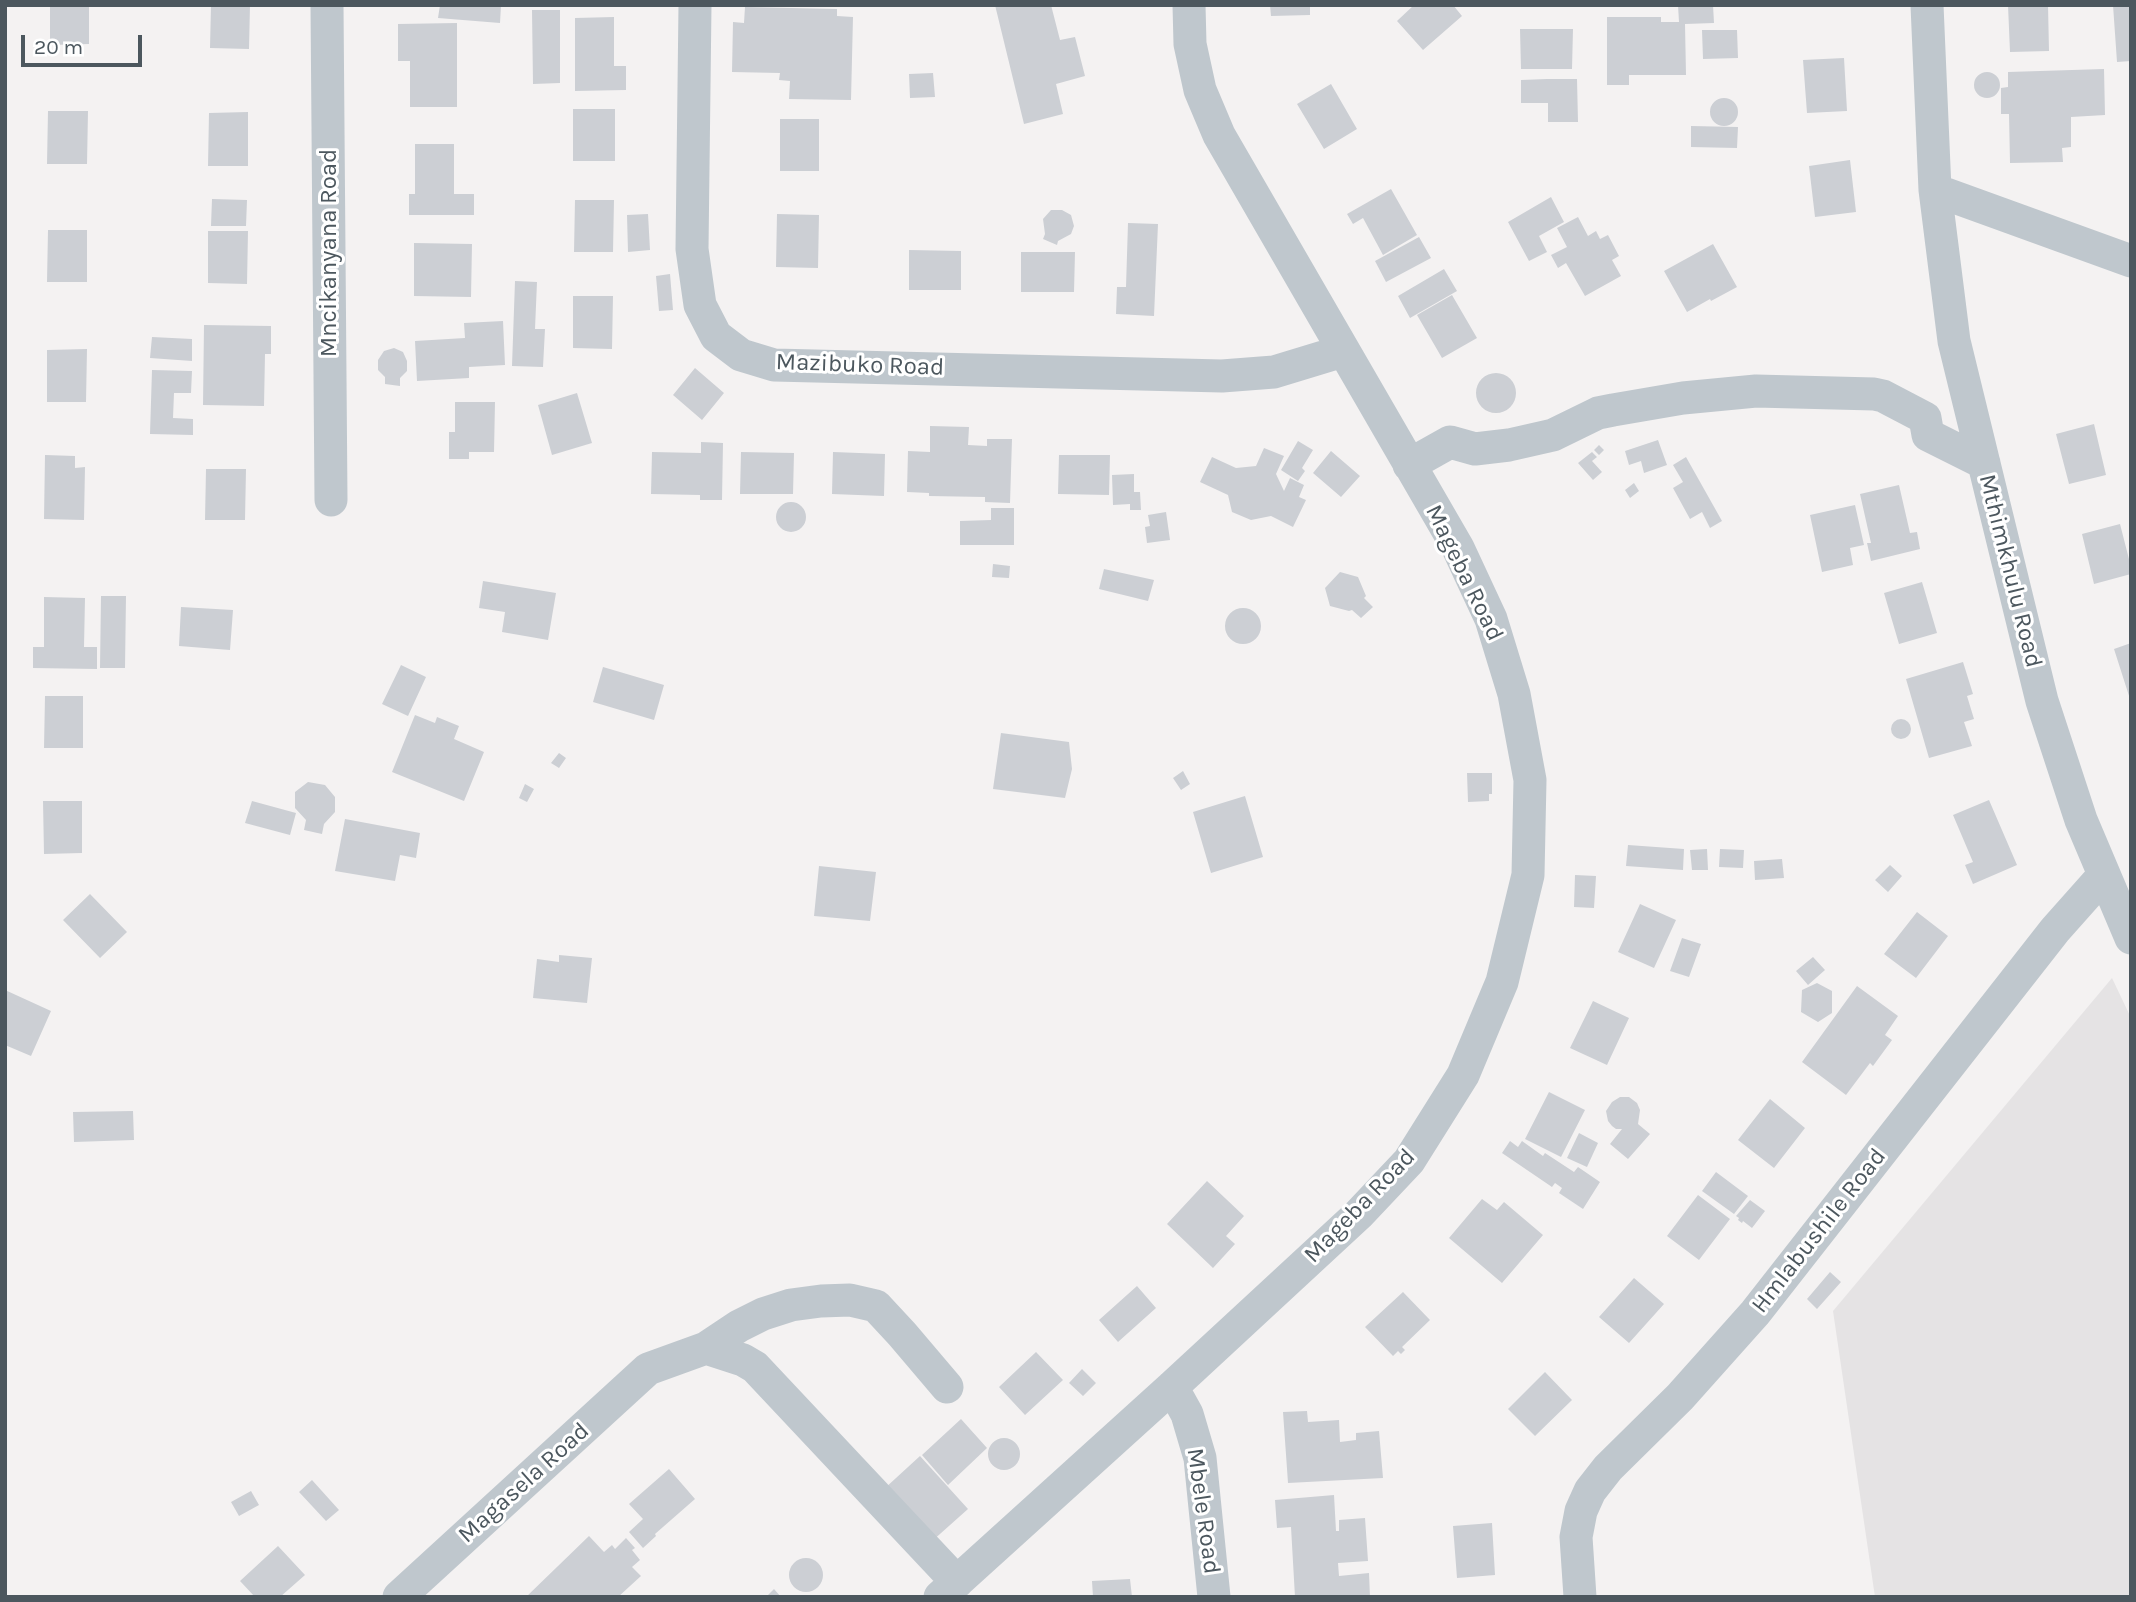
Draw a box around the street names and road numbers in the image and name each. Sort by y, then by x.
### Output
street label: Mncikanyana Road [315,149,343,357]
street label: Mazibuko Road [775,348,945,382]
street label: Mthimkhulu Road [1972,471,2048,671]
street label: Mageba Road [1419,500,1509,646]
street label: Mageba Road [1298,1143,1422,1269]
street label: Hmlabushile Road [1746,1143,1892,1319]
street label: Magasela Road [453,1417,595,1549]
street label: Mbele Road [1180,1446,1226,1576]

